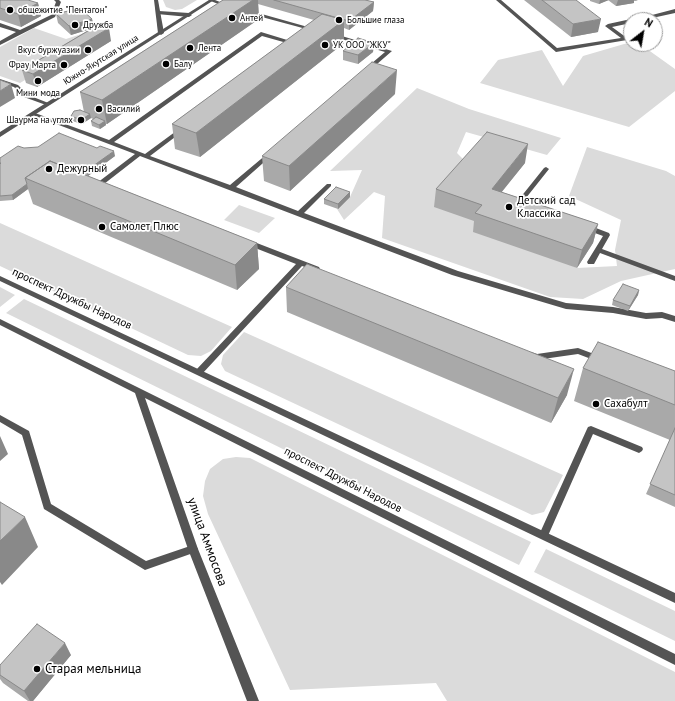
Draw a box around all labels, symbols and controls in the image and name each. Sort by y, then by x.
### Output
marker: общежитие "Пентагон" [5,5,15,15]
place label: общежитие "Пентагон" [18,5,108,15]
north arrow [623,12,663,52]
marker: Антей [227,13,237,23]
place label: Антей [240,13,263,23]
marker: Большие глаза [334,15,344,25]
place label: Большие глаза [347,15,404,25]
text: N [642,15,655,30]
marker: Дружба [70,20,80,30]
place label: Дружба [83,20,113,30]
street label: Южно-Якутская улица [62,33,140,87]
marker: УК ООО "ЖКУ" [320,40,330,50]
place label: УК ООО "ЖКУ" [333,40,391,50]
marker: Лента [185,43,195,53]
place label: Лента [198,43,221,53]
place label: Вкус буржуазии [18,45,80,55]
marker: Вкус буржуазии [83,45,93,55]
marker: Балу [161,59,171,69]
place label: Балу [174,59,192,69]
place label: Фрау Марта [9,60,56,70]
marker: Фрау Марта [59,60,69,70]
marker: Мини мода [33,76,43,86]
place label: Мини мода [16,88,60,98]
marker: Василий [94,104,104,114]
place label: Василий [107,104,140,114]
place label: Шаурма на углях [6,115,73,125]
marker: Шаурма на углях [76,115,86,125]
place label: Дежурный [57,162,107,176]
marker: Дежурный [44,164,54,174]
place label: Детский сад Классика [517,194,575,220]
marker: Детский сад Классика [504,202,514,212]
place label: Самолет Плюс [110,220,179,234]
marker: Самолет Плюс [97,222,107,232]
street label: проспект Дружбы Народов [10,265,134,333]
place label: Сахабулт [604,397,648,411]
marker: Сахабулт [591,399,601,409]
street label: проспект Дружбы Народов [282,445,404,515]
street label: улица Аммосова [184,495,230,589]
place label: Старая мельница [45,661,141,677]
marker: Старая мельница [32,664,42,674]

